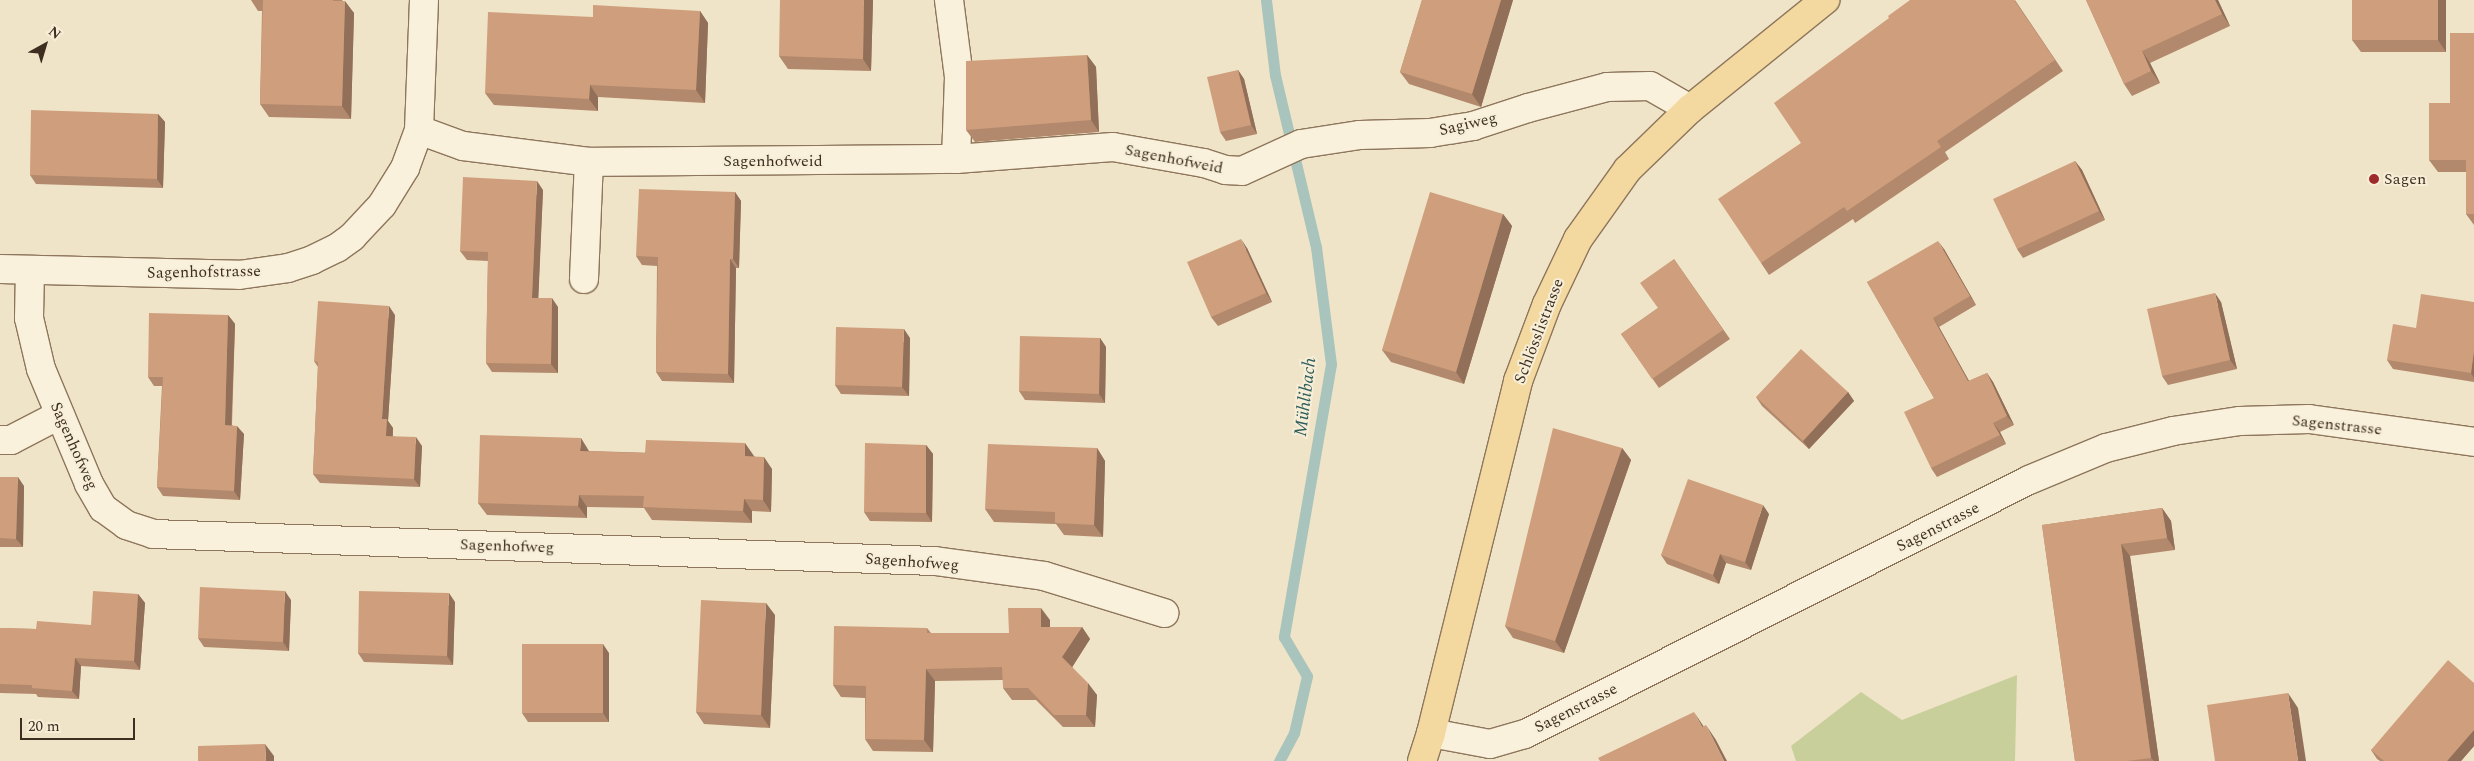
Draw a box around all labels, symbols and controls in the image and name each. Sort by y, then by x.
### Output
north arrow [20,20,70,70]
text: N [44,21,66,45]
street label: Sagiweg [1437,108,1499,140]
street label: Sagenhofweid [1123,140,1225,178]
street label: Sagenhofweid [723,151,823,171]
place label: Sagen [2384,169,2426,189]
marker: Sagen [2368,173,2380,185]
street label: Sagenhofstrasse [147,261,261,283]
street label: Schlösslistrasse [1510,276,1568,386]
water label: Mühlibach [1290,356,1322,438]
street label: Sagenhofweg [46,399,102,493]
street label: Sagenstrasse [2291,411,2383,439]
street label: Sagenstrasse [1893,498,1983,556]
street label: Sagenhofweg [460,535,554,557]
street label: Sagenhofweg [864,549,960,575]
street label: Sagenstrasse [1531,679,1621,737]
scale bar [22,708,138,740]
text: 20 m [28,715,60,738]

